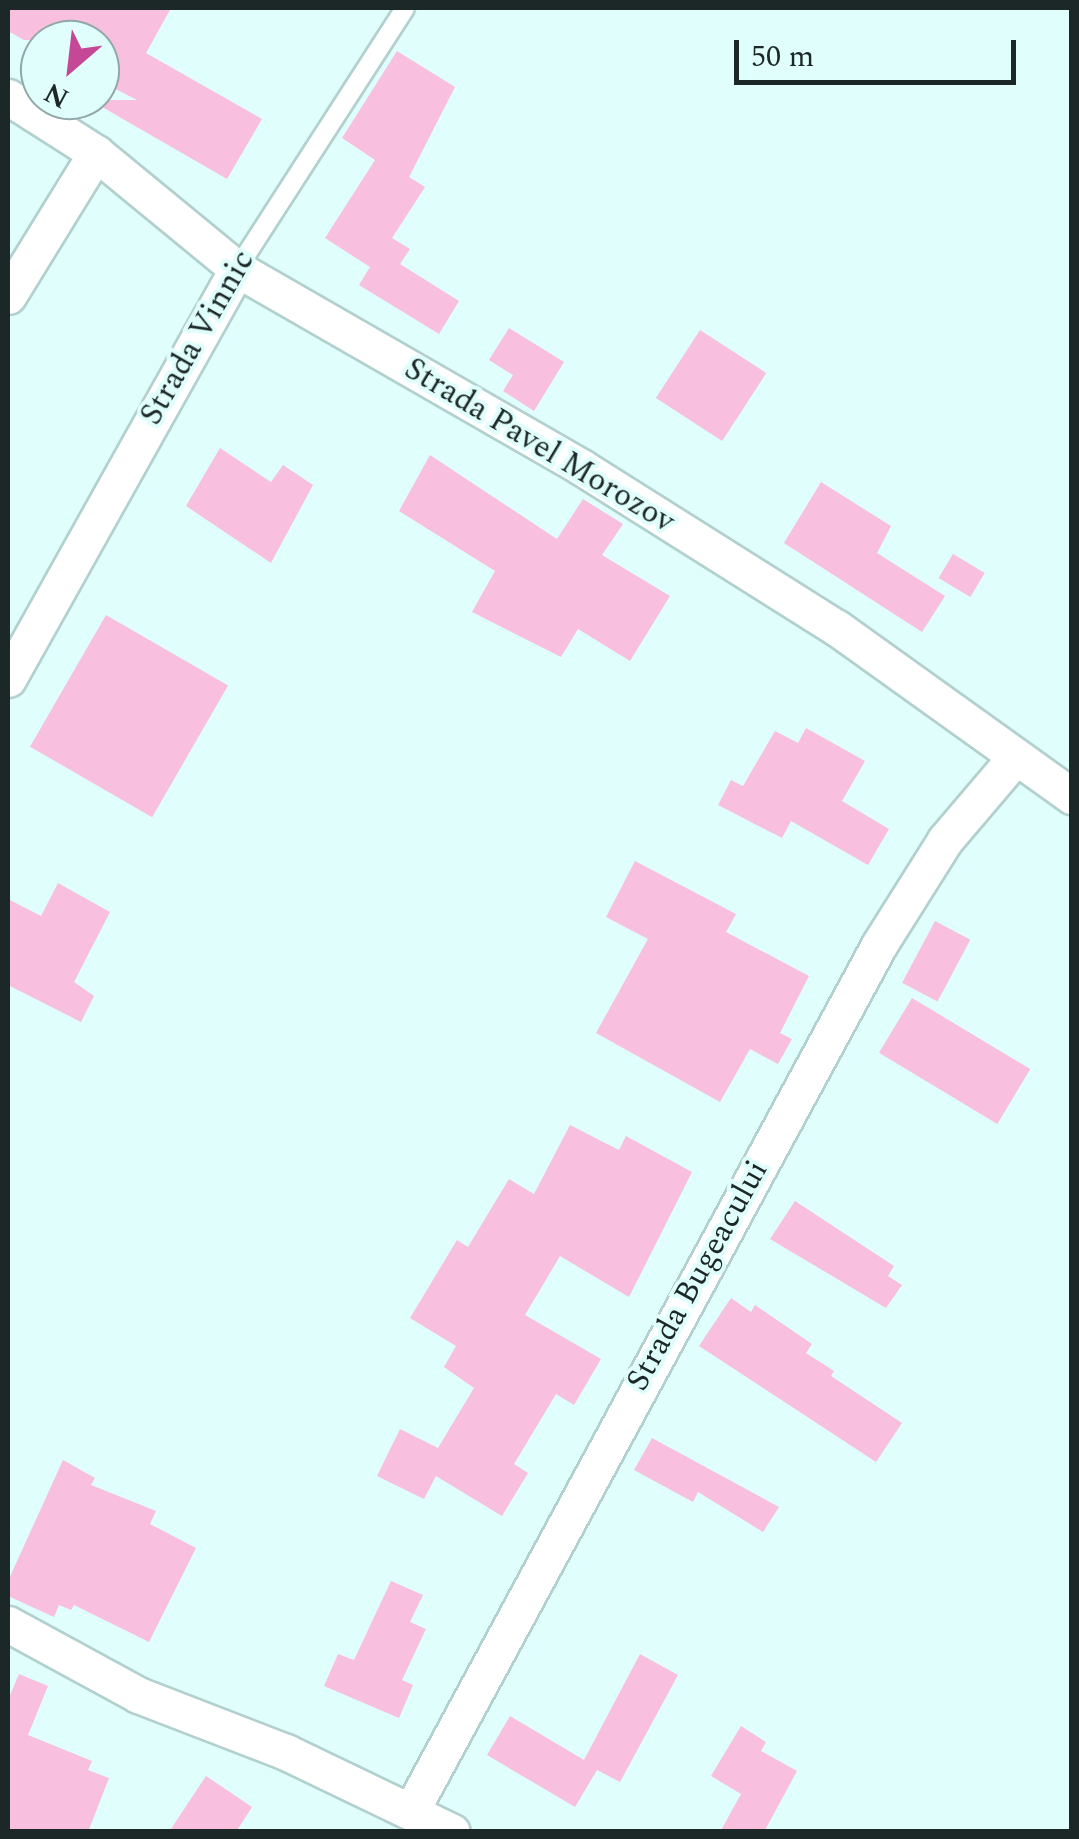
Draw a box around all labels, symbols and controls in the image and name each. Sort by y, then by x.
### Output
north arrow [20,20,120,120]
scale bar [739,20,1022,82]
text: 50 m [751,34,814,80]
text: N [36,71,77,120]
street label: Strada Vinnic [133,244,263,432]
street label: Strada Pavel Morozov [397,350,681,542]
street label: Strada Bugeacului [619,1154,777,1398]

